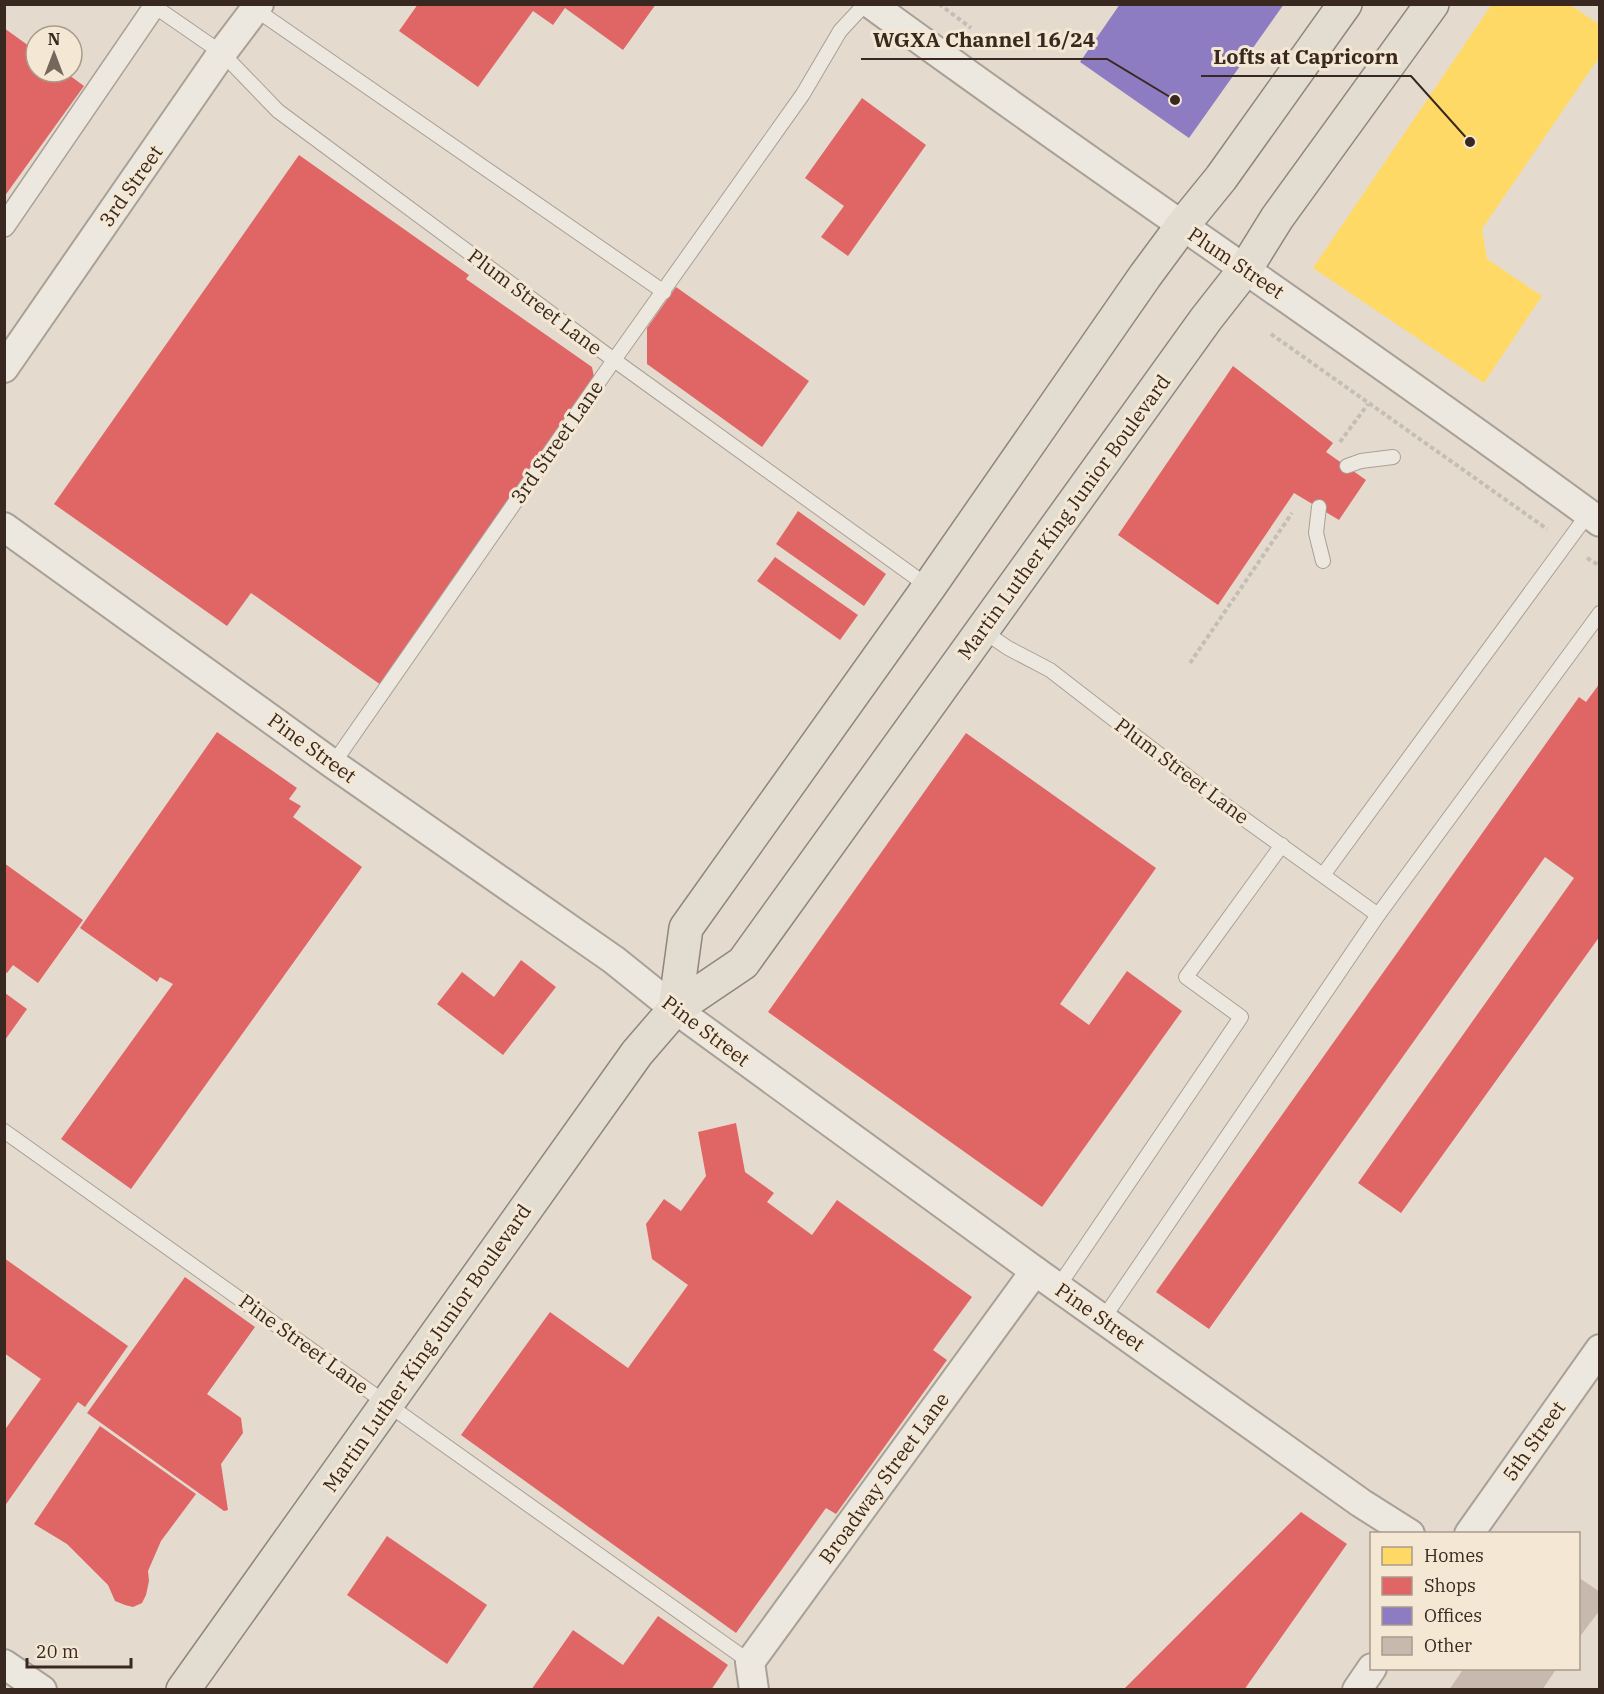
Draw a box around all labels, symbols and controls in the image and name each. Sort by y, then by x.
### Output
callout: WGXA Channel 16/24 [861,20,1107,59]
north arrow [24,24,84,84]
text: WGXA Channel 16/24 [873,25,1095,53]
text: N [48,29,60,49]
callout: Lofts at Capricorn [1201,37,1411,76]
text: Lofts at Capricorn [1213,42,1399,70]
street label: 3rd Street [93,140,169,232]
street label: Plum Street [1183,220,1290,305]
street label: Plum Street Lane [463,242,608,361]
street label: Martin Luther King Junior Boulevard [951,369,1176,665]
street label: 3rd Street Lane [504,375,609,509]
street label: Pine Street [263,706,362,789]
street label: Plum Street Lane [1110,711,1255,830]
street label: Pine Street [657,989,756,1072]
street label: Martin Luther King Junior Boulevard [316,1198,537,1497]
street label: Pine Street [1050,1276,1150,1357]
street label: Pine Street Lane [234,1287,375,1400]
street label: Broadway Street Lane [812,1387,955,1569]
street label: 5th Street [1496,1395,1571,1486]
legend [1370,1532,1580,1670]
text: Homes [1424,1544,1484,1567]
text: Shops [1424,1574,1476,1597]
text: Offices [1424,1604,1482,1627]
scale bar [27,1631,130,1669]
text: Other [1424,1634,1472,1657]
text: 20 m [36,1640,79,1663]

